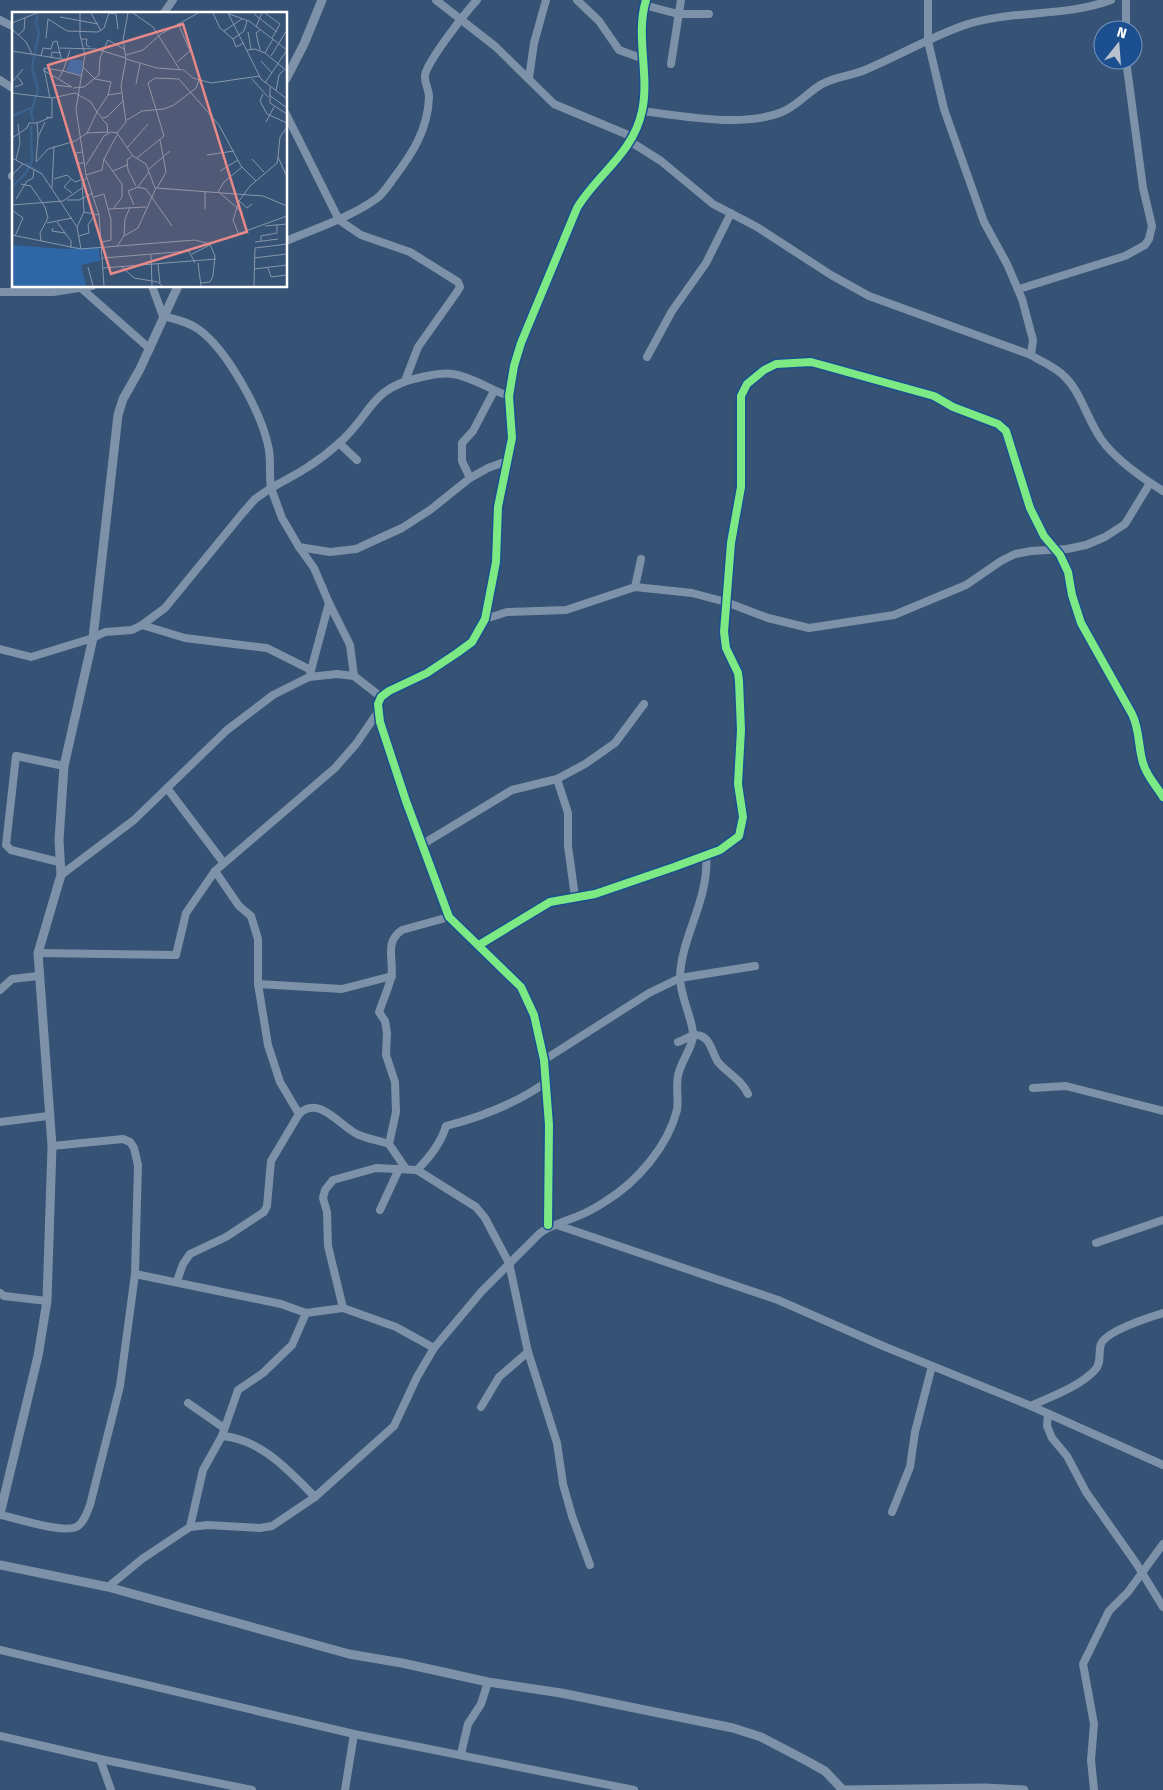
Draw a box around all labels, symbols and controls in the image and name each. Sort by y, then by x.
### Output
inset map [12,12,288,288]
north arrow [1093,20,1143,70]
text: N [1115,24,1129,43]

